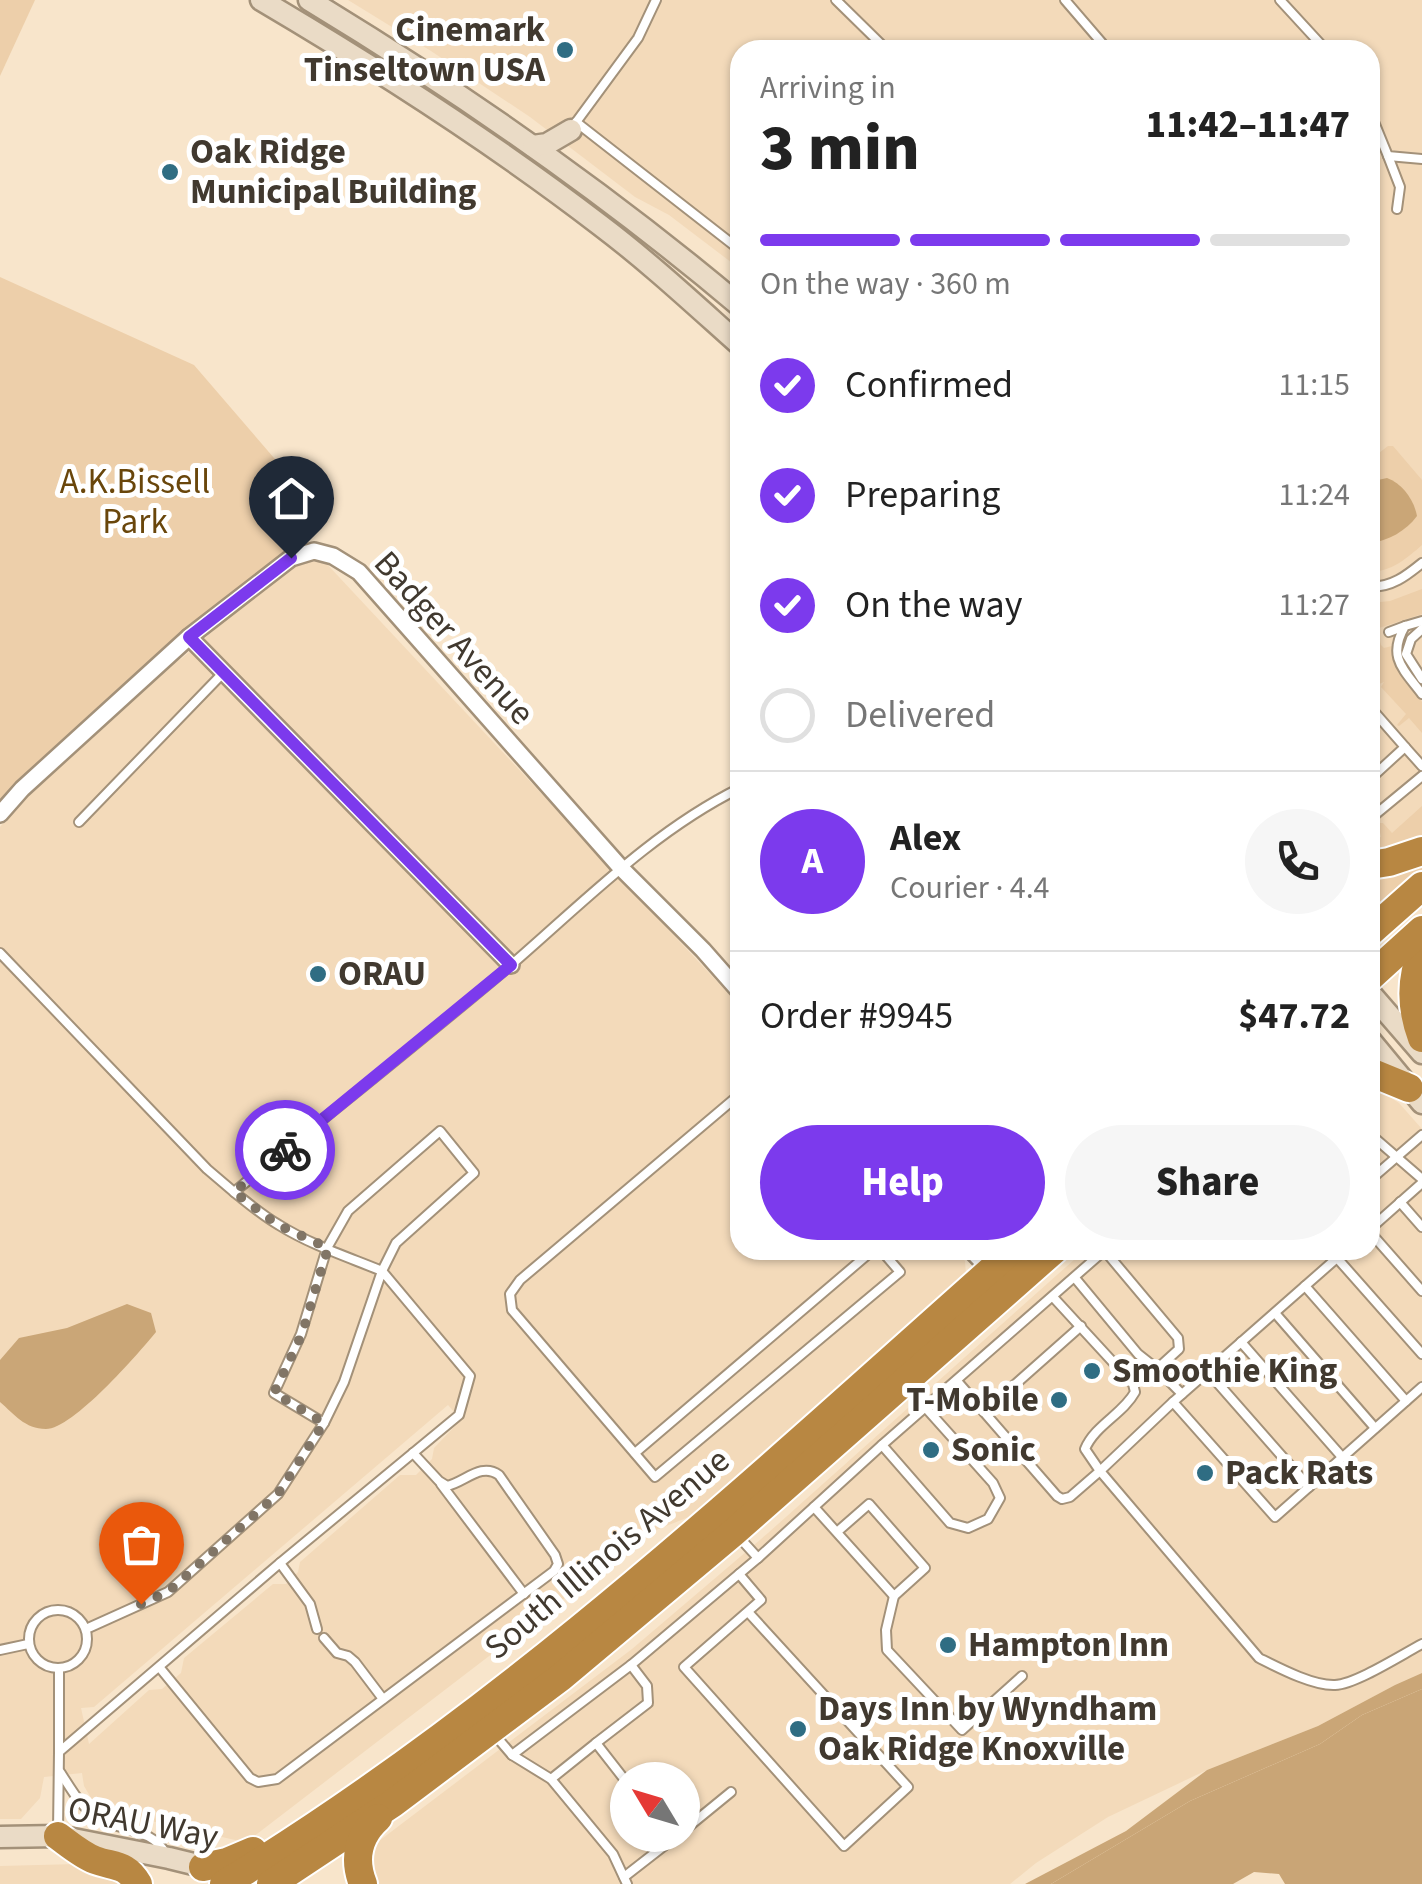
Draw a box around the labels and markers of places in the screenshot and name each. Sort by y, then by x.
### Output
place label: Cinemark Tinseltown USA [304,5,546,95]
marker: Cinemark Tinseltown USA [554,39,576,61]
place label: Oak Ridge Municipal Building [190,127,477,217]
marker: Oak Ridge Municipal Building [159,161,181,183]
pin [249,456,334,559]
place label: ORAU [338,949,426,999]
marker: ORAU [307,963,329,985]
place label: Smoothie King [1112,1346,1338,1396]
marker: Smoothie King [1081,1360,1103,1382]
place label: T-Mobile [906,1375,1039,1425]
marker: T-Mobile [1048,1389,1070,1411]
place label: Sonic [951,1425,1036,1475]
marker: Sonic [920,1439,942,1461]
place label: Pack Rats [1225,1448,1373,1498]
marker: Pack Rats [1194,1462,1216,1484]
pin [99,1502,184,1605]
place label: Hampton Inn [968,1620,1169,1670]
marker: Hampton Inn [937,1634,959,1656]
place label: Days Inn by Wyndham Oak Ridge Knoxville [818,1684,1157,1774]
marker: Days Inn by Wyndham Oak Ridge Knoxville [787,1718,809,1740]

